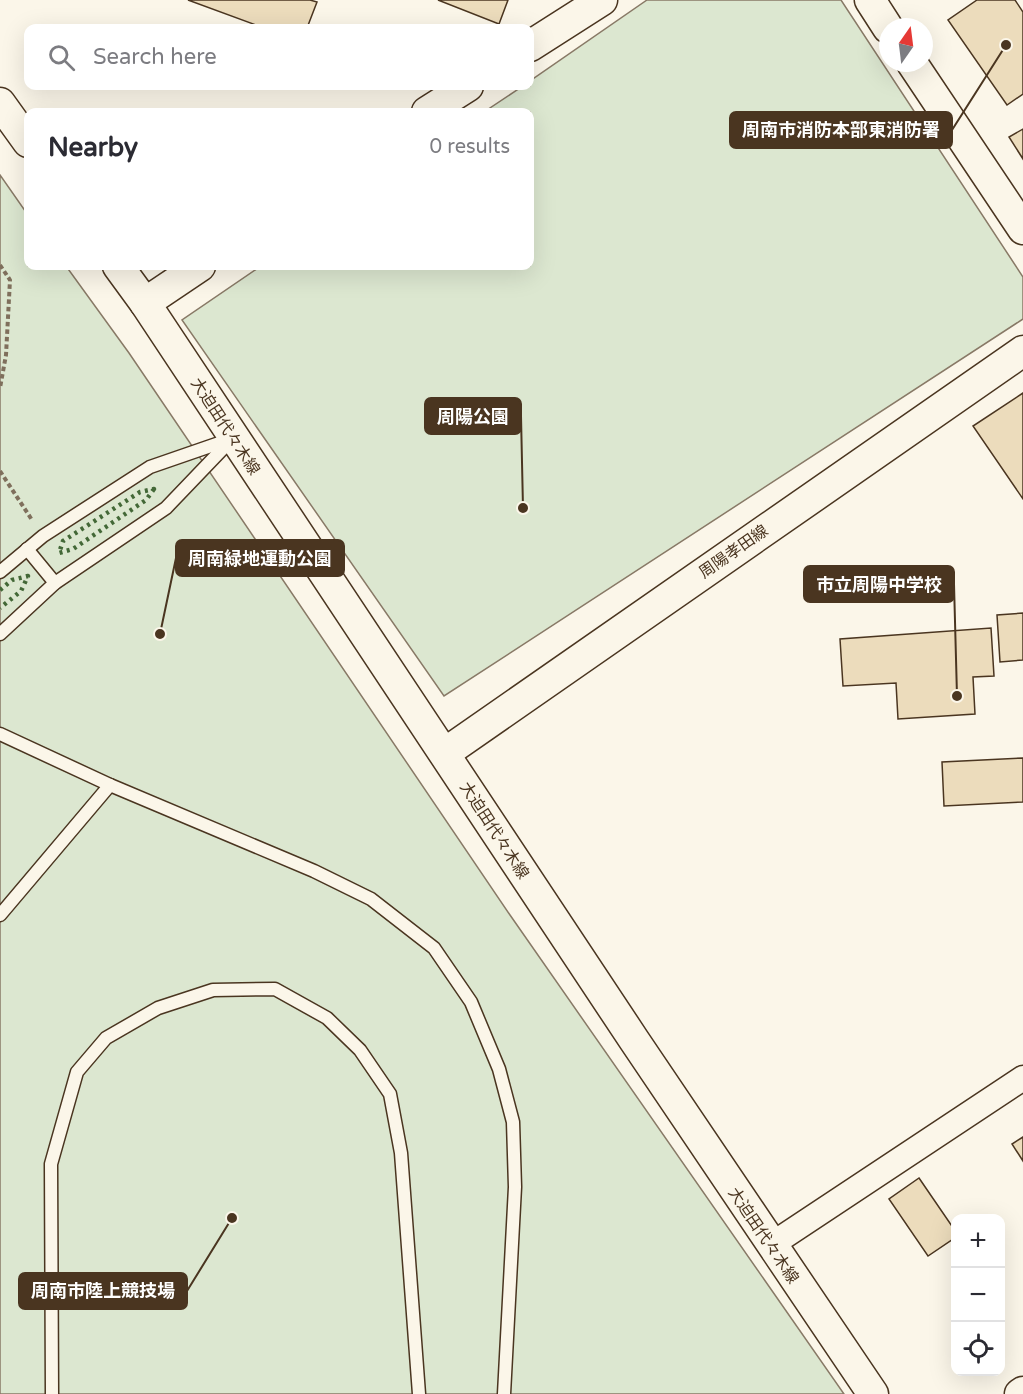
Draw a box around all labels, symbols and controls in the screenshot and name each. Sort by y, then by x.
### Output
north arrow [879,18,933,72]
search box [24,24,534,90]
icon: search [45,41,78,74]
text: Search here [93,44,217,70]
callout: 周南市消防本部東消防署 [730,112,952,148]
text: 周南市消防本部東消防署 [742,119,940,141]
text: Nearby [48,132,138,163]
text: 0 results [430,135,510,159]
street label: 大迫田代々木線 [186,374,264,479]
callout: 周陽公園 [425,398,521,434]
text: 周陽公園 [437,406,509,428]
street label: 周陽孝田線 [695,521,772,583]
callout: 周南緑地運動公園 [176,540,344,576]
text: 周南緑地運動公園 [188,548,332,570]
callout: 市立周陽中学校 [804,566,954,602]
text: 市立周陽中学校 [816,574,942,596]
street label: 大迫田代々木線 [455,778,533,883]
street label: 大迫田代々木線 [724,1184,803,1288]
map controls [951,1214,1005,1376]
button: + [951,1214,1005,1268]
button: − [951,1268,1005,1322]
callout: 周南市陸上競技場 [19,1273,187,1309]
text: 周南市陸上競技場 [31,1280,175,1302]
button: locate [951,1322,1005,1376]

